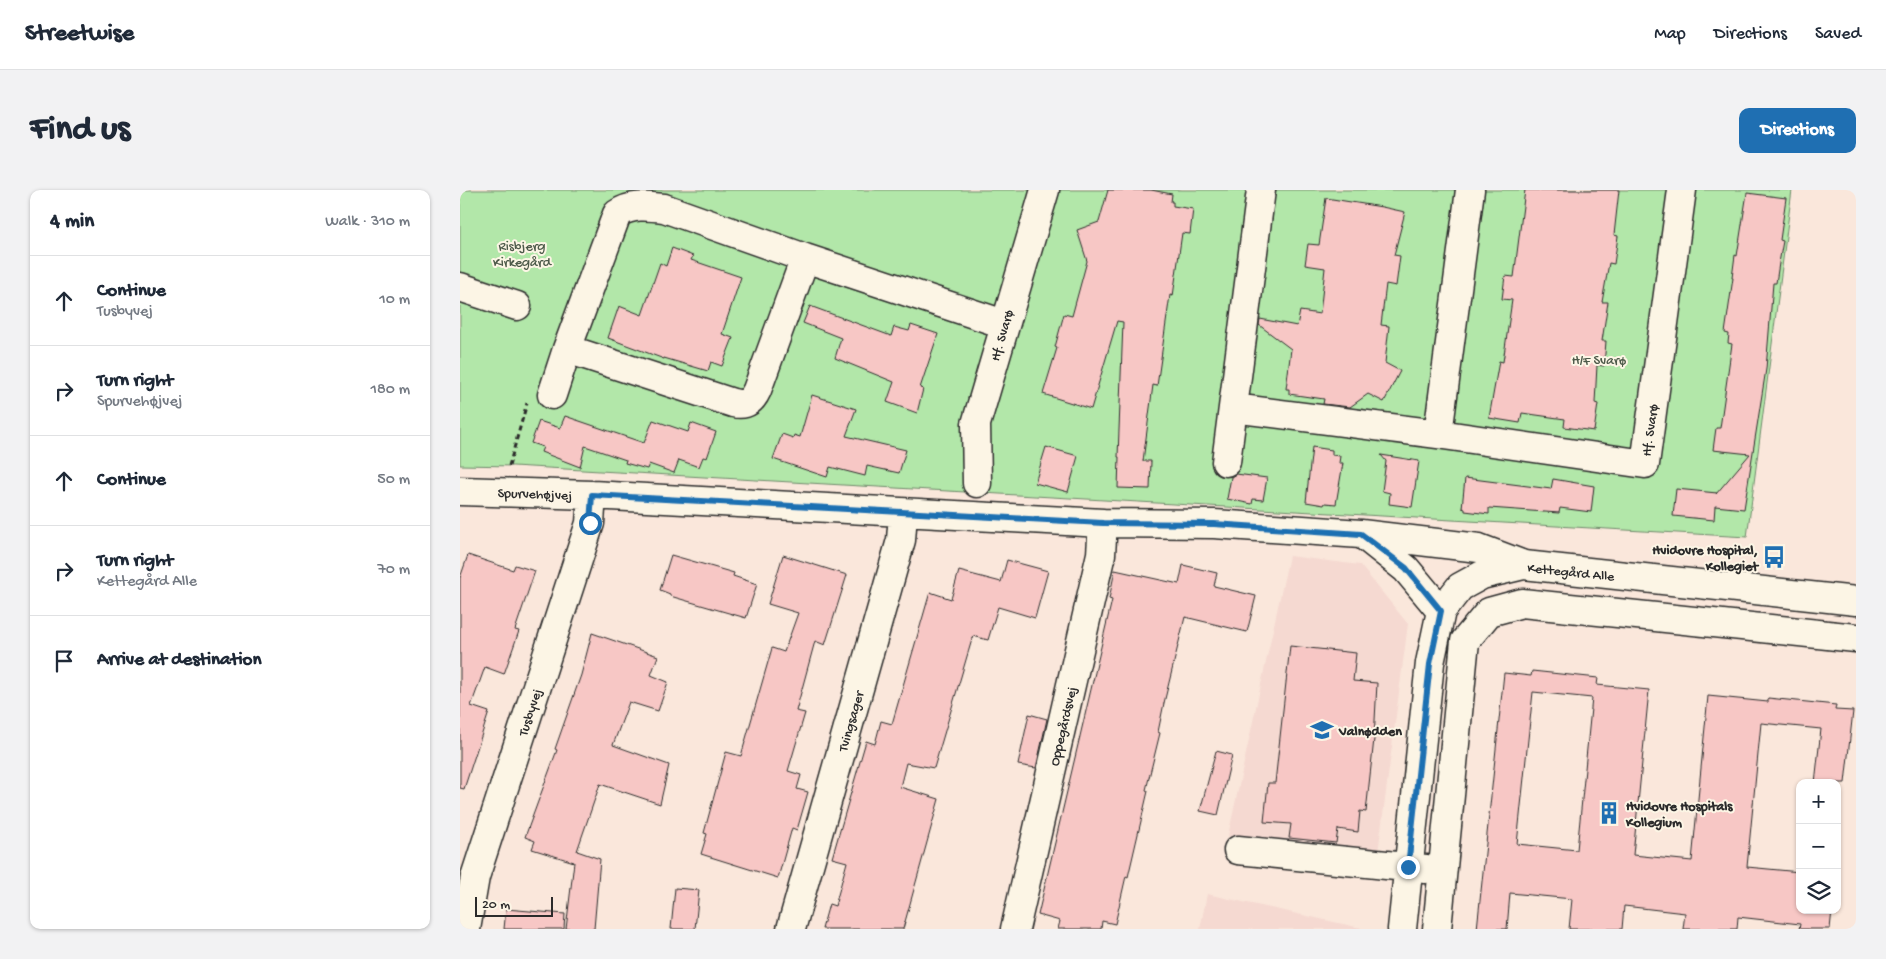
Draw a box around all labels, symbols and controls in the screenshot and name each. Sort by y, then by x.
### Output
text: Streetwise [25,20,134,49]
text: Map [1654,24,1686,45]
text: Directions [1714,24,1787,45]
text: Saved [1815,24,1861,45]
button: Directions [1739,108,1856,153]
text: Find us [30,110,130,151]
text: 4 min [50,210,94,235]
text: Walk · 310 m [325,213,410,232]
park label: Risbjerg Kirkegård [493,239,553,272]
text: Continue [97,280,166,303]
icon: ahead [50,287,78,315]
text: 10 m [379,291,410,310]
text: Tusbyvej [97,303,153,322]
street label: Hf. Svarø [988,308,1019,363]
park label: H/F Svarø [1572,353,1626,370]
text: Turn right [97,370,173,393]
icon: right [50,377,78,405]
text: 180 m [371,381,410,400]
text: Spurvehøjvej [97,393,182,412]
street label: Hf. Svarø [1639,403,1664,458]
icon: ahead [50,467,78,495]
text: Continue [97,469,166,492]
text: 50 m [377,471,410,490]
street label: Spurvehøjvej [497,486,573,505]
route start [579,512,602,535]
place label: Hvidovre Hospital, Kollegiet [1652,543,1759,576]
bus stop icon: Hvidovre Hospital, Kollegiet [1761,544,1787,570]
text: Turn right [97,550,173,573]
icon: right [50,557,78,585]
street label: Kettegård Alle [1526,560,1616,587]
text: 70 m [377,561,410,580]
text: Kettegård Alle [97,573,197,592]
icon: arrive [50,647,78,675]
text: Arrive at destination [97,649,261,672]
street label: Oppegårdsvej [1047,685,1082,768]
street label: Tusbyvej [515,687,547,740]
street label: Tvingsager [835,688,869,755]
school or university icon: Valnødden [1309,717,1335,743]
place label: Valnødden [1338,724,1402,741]
map controls [1796,779,1841,914]
button: + [1796,779,1841,824]
place label: Hvidovre Hospitals Kollegium [1625,799,1733,832]
building icon: Hvidovre Hospitals Kollegium [1596,800,1622,826]
button: − [1796,824,1841,869]
route end [1397,856,1420,879]
button: layers [1796,869,1841,914]
scale bar [475,894,552,917]
text: 20 m [482,897,510,914]

